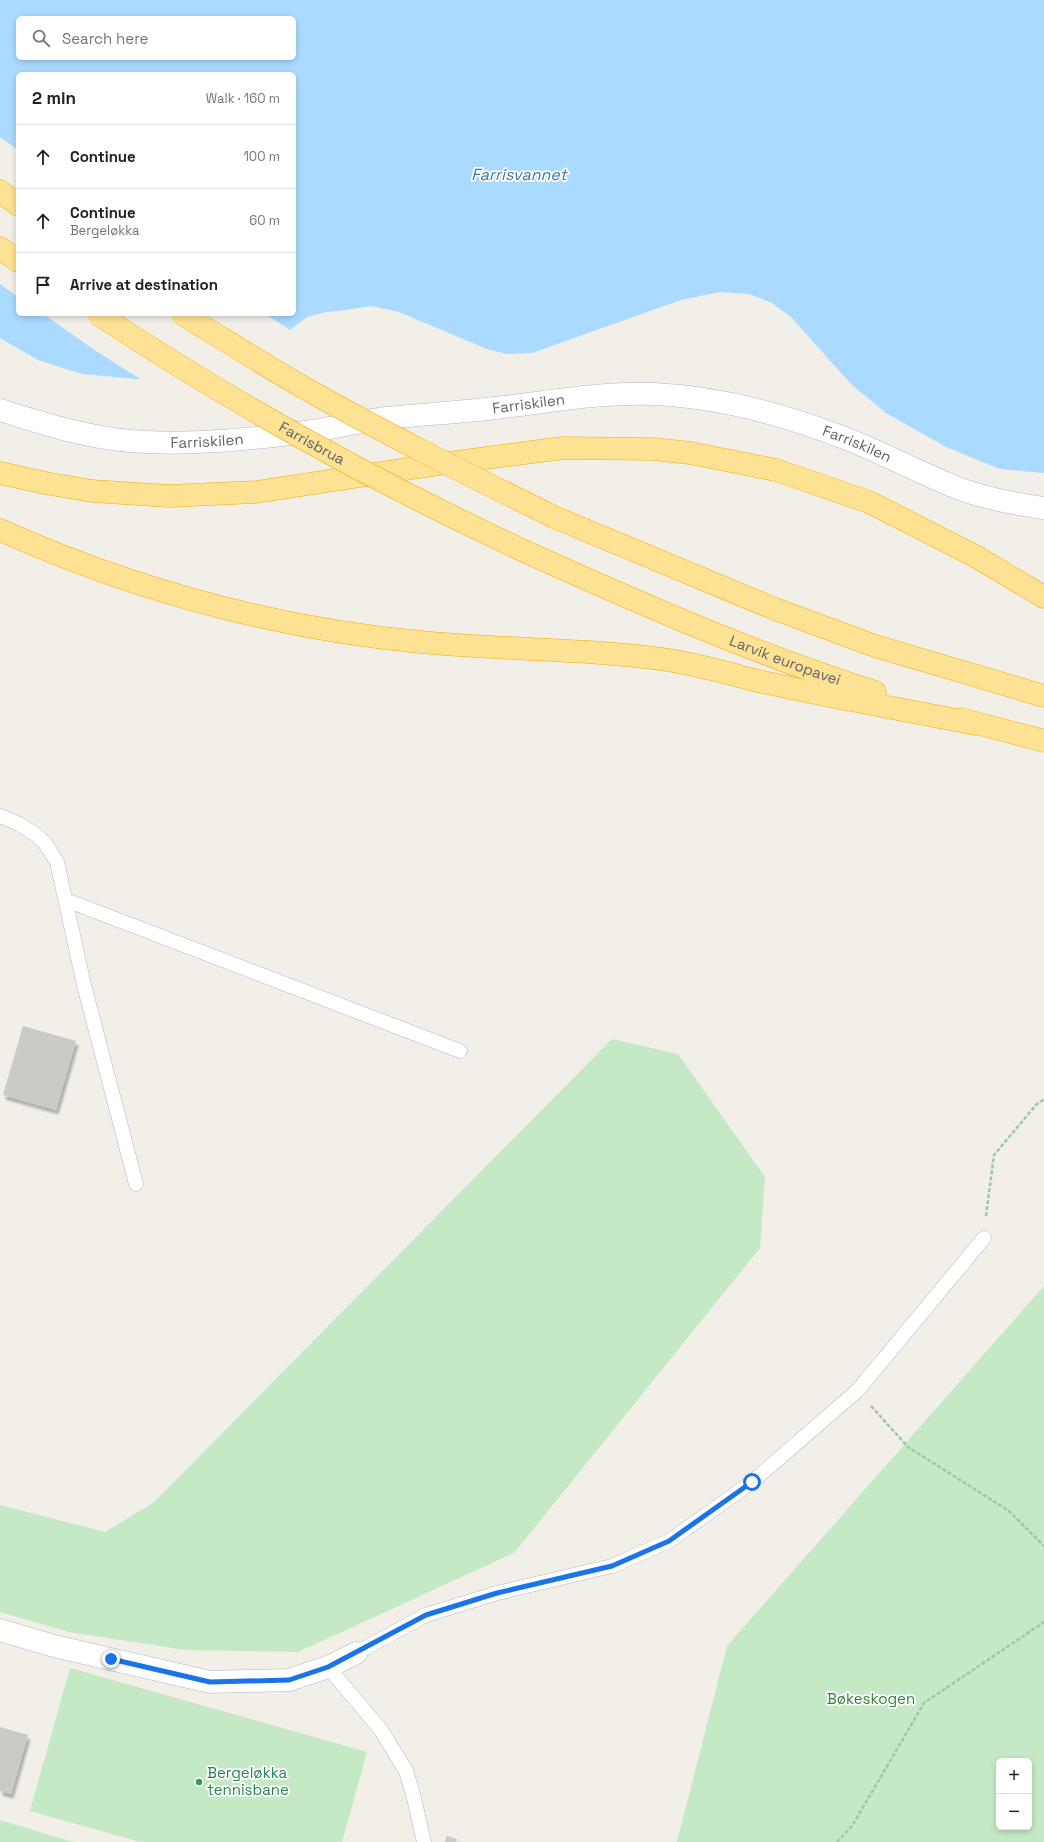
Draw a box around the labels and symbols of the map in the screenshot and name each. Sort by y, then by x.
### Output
water label: Farrisvannet [471,164,568,185]
street label: Farriskilen [491,389,566,417]
street label: Farrisbrua [276,417,349,469]
street label: Farriskilen [820,421,895,466]
street label: Farriskilen [170,429,244,452]
street label: Larvik europavei [727,631,843,689]
route start [743,1473,761,1491]
route end [102,1650,120,1668]
park label: Bøkeskogen [827,1689,915,1708]
place label: Bergeløkka tennisbane [207,1763,289,1799]
marker: Bergeløkka tennisbane [194,1777,204,1787]

